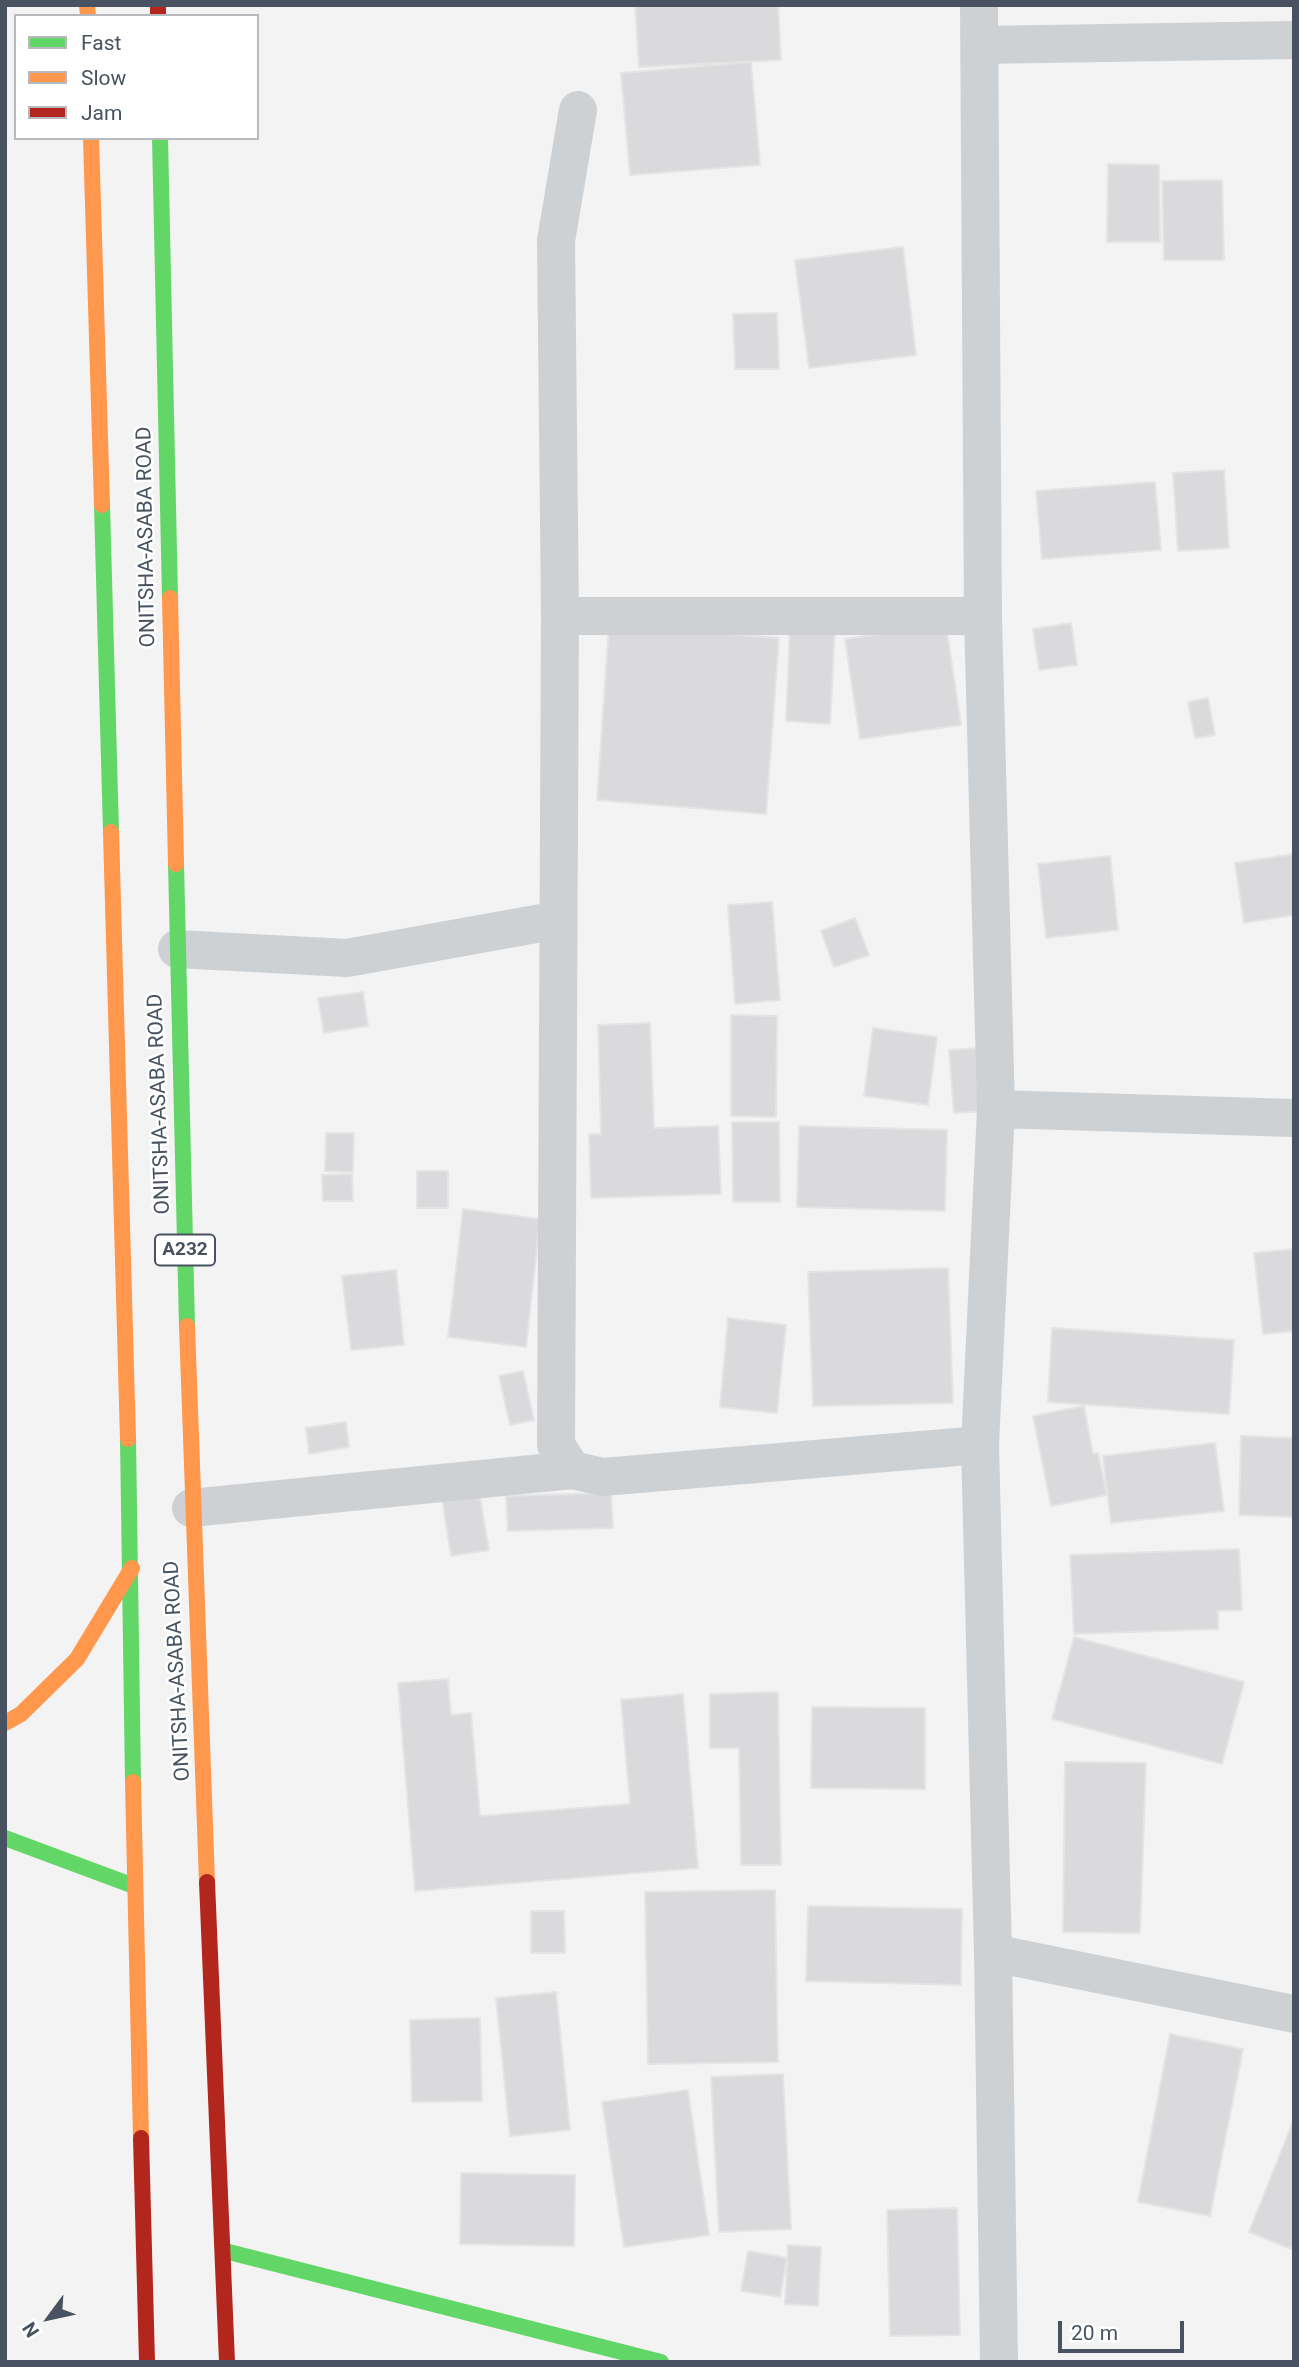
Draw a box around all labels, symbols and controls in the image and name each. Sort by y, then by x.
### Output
legend [14,14,259,140]
text: Fast [81,31,121,55]
text: Slow [81,66,126,90]
text: Jam [81,101,122,125]
street label: ONITSHA-ASABA ROAD [132,426,162,648]
street label: ONITSHA-ASABA ROAD [144,993,176,1215]
road number: A232 [155,1234,215,1266]
street label: ONITSHA-ASABA ROAD [160,1560,196,1782]
north arrow [14,2283,84,2353]
scale bar [1061,2308,1187,2352]
text: N [18,2318,44,2342]
text: 20 m [1071,2321,1118,2345]

